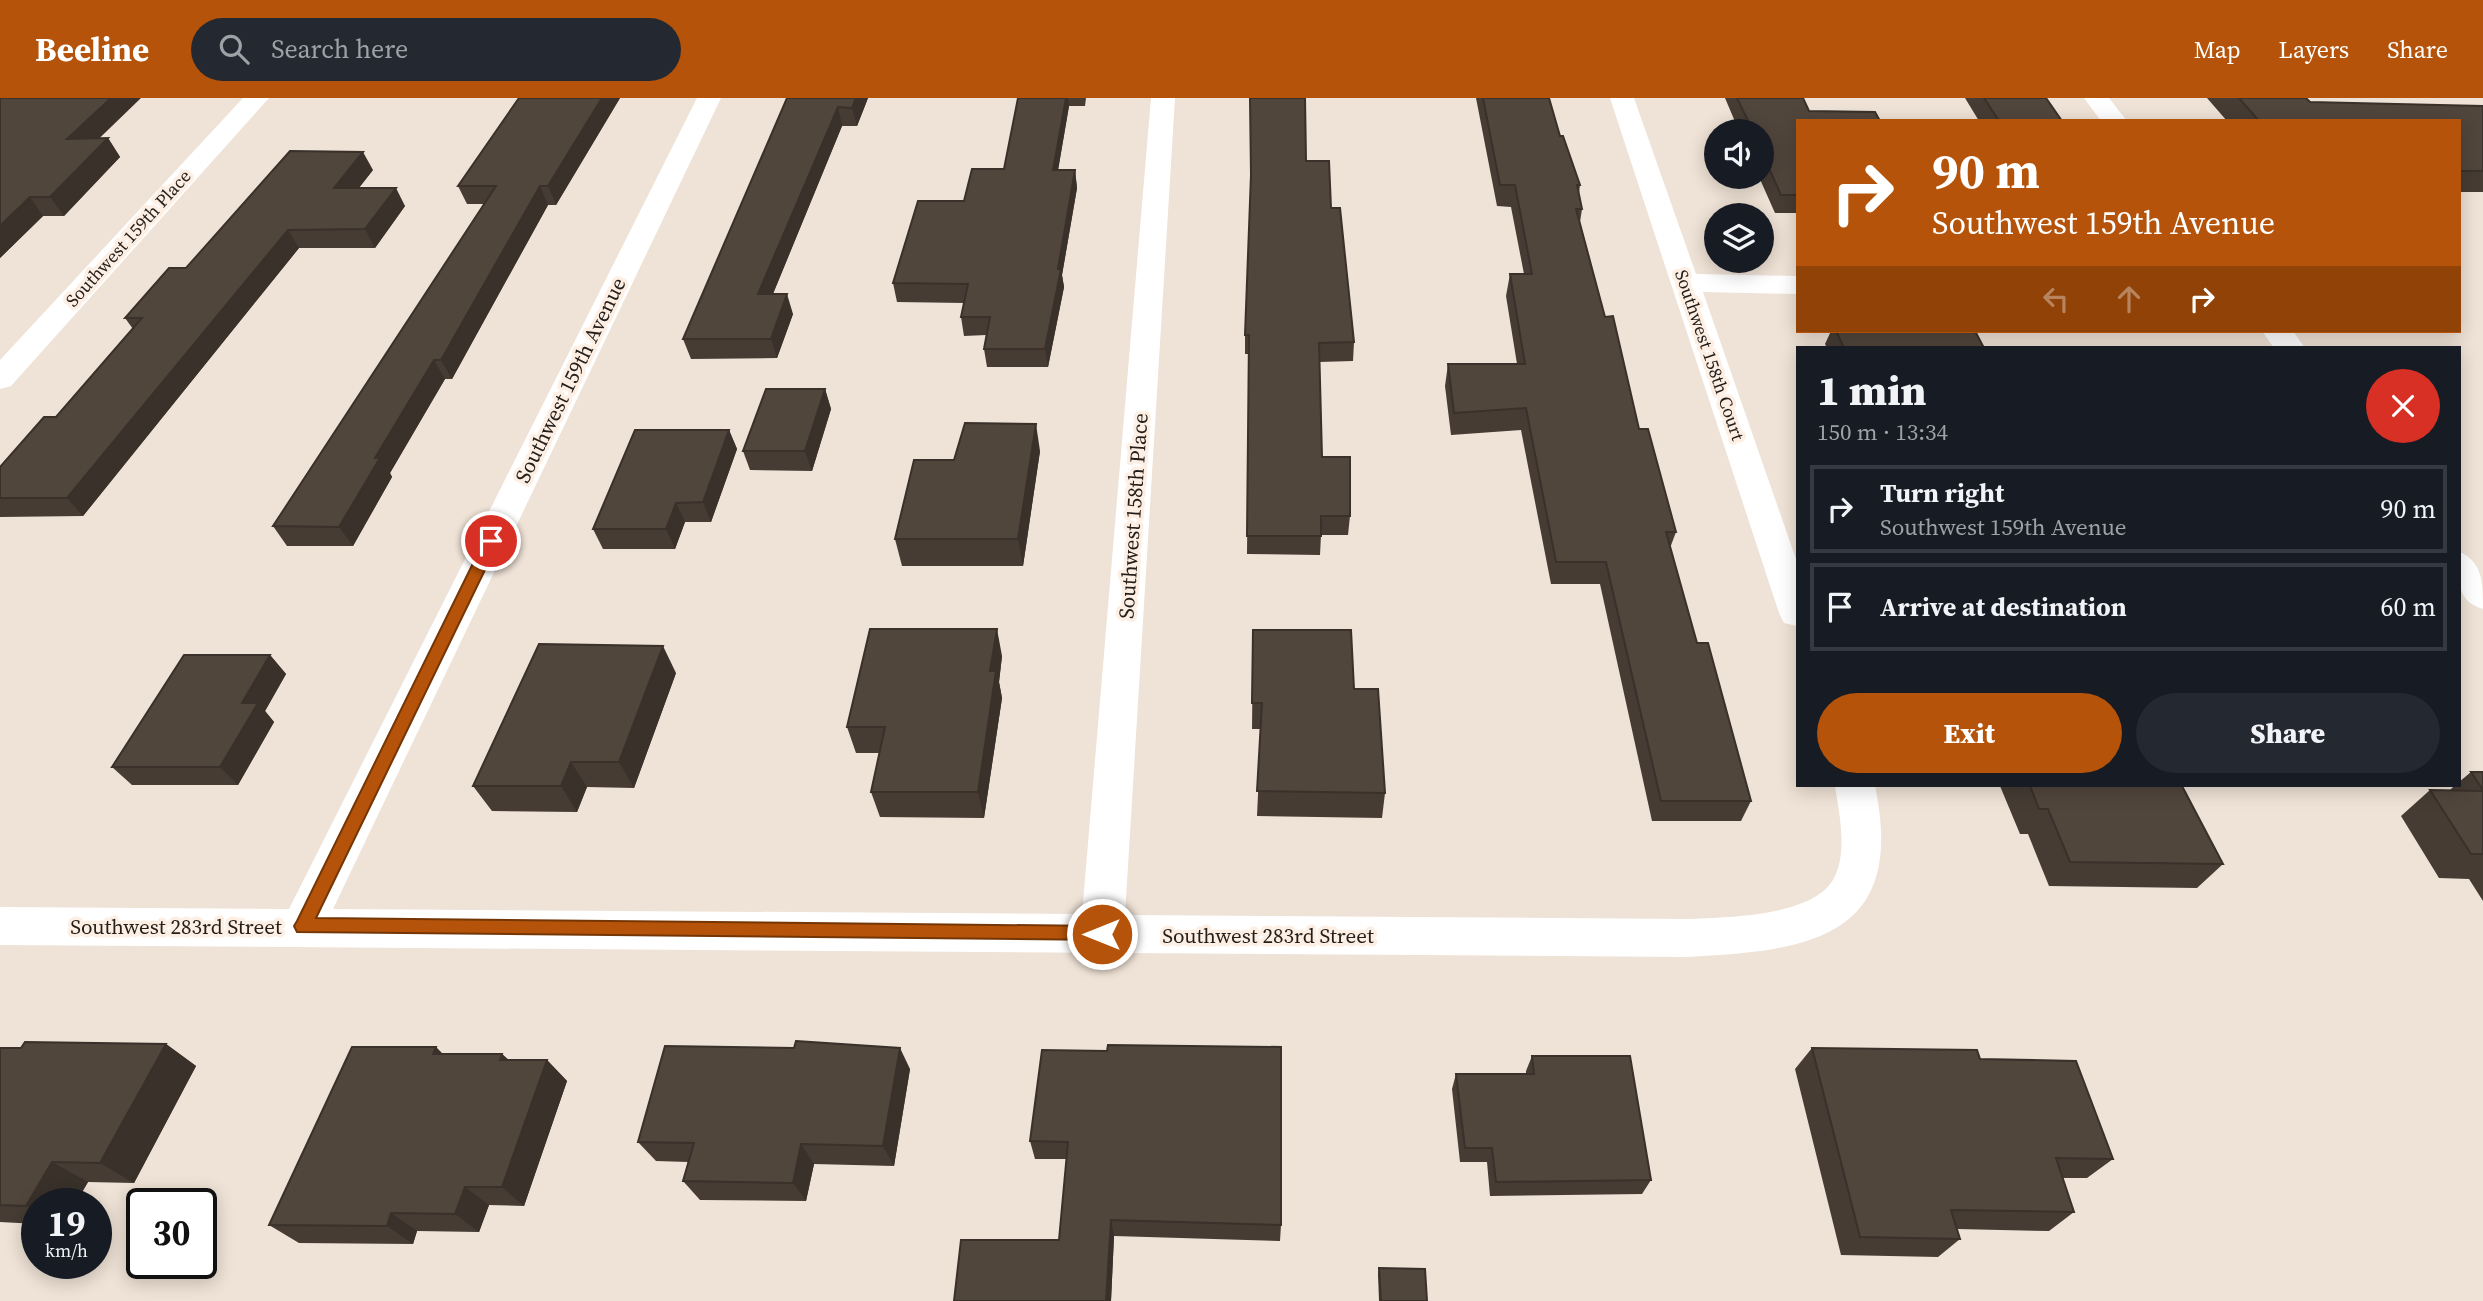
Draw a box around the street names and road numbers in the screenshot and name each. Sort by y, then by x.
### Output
street label: Southwest 159th Place [60,164,196,312]
street label: Southwest 158th Court [1669,266,1751,444]
street label: Southwest 159th Avenue [508,272,632,488]
street label: Southwest 158th Place [1111,412,1155,620]
street label: Southwest 283rd Street [70,912,282,941]
street label: Southwest 283rd Street [1162,921,1374,950]

